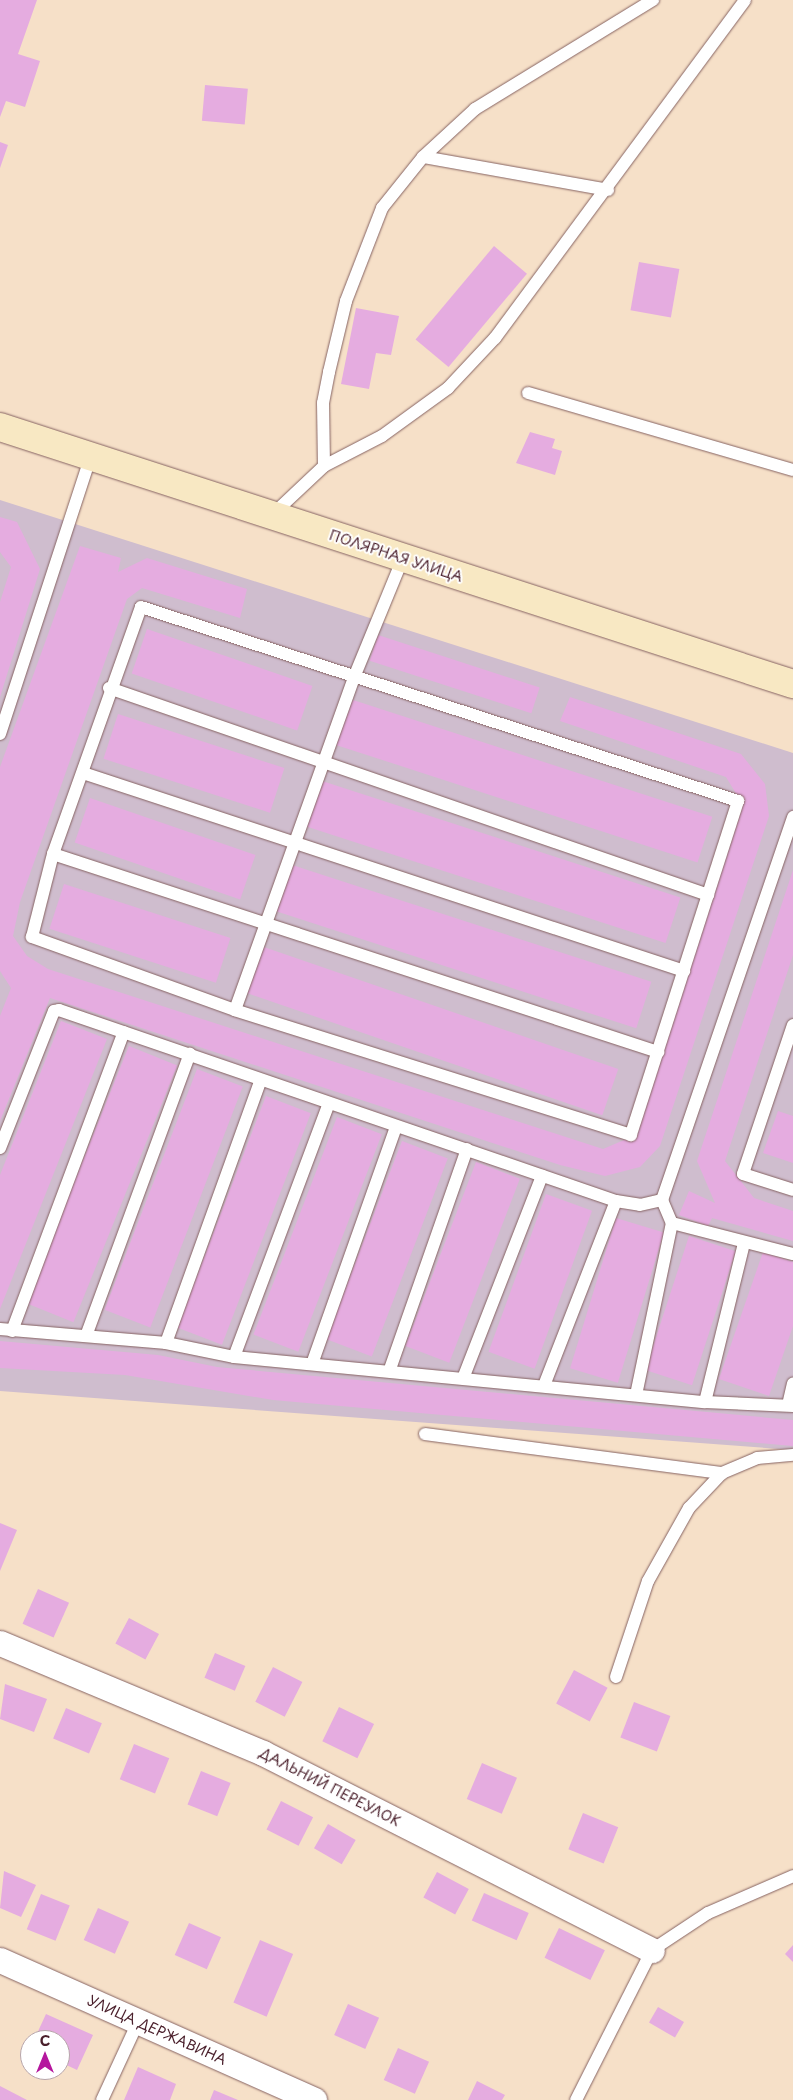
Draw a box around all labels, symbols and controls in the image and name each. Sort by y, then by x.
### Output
street label: ПОЛЯРНАЯ УЛИЦА [327,527,465,585]
street label: ДАЛЬНИЙ ПЕРЕУЛОК [257,1744,403,1830]
street label: УЛИЦА ДЕРЖАВИНА [85,1992,229,2068]
north arrow [20,2030,70,2080]
text: С [40,2030,50,2051]

